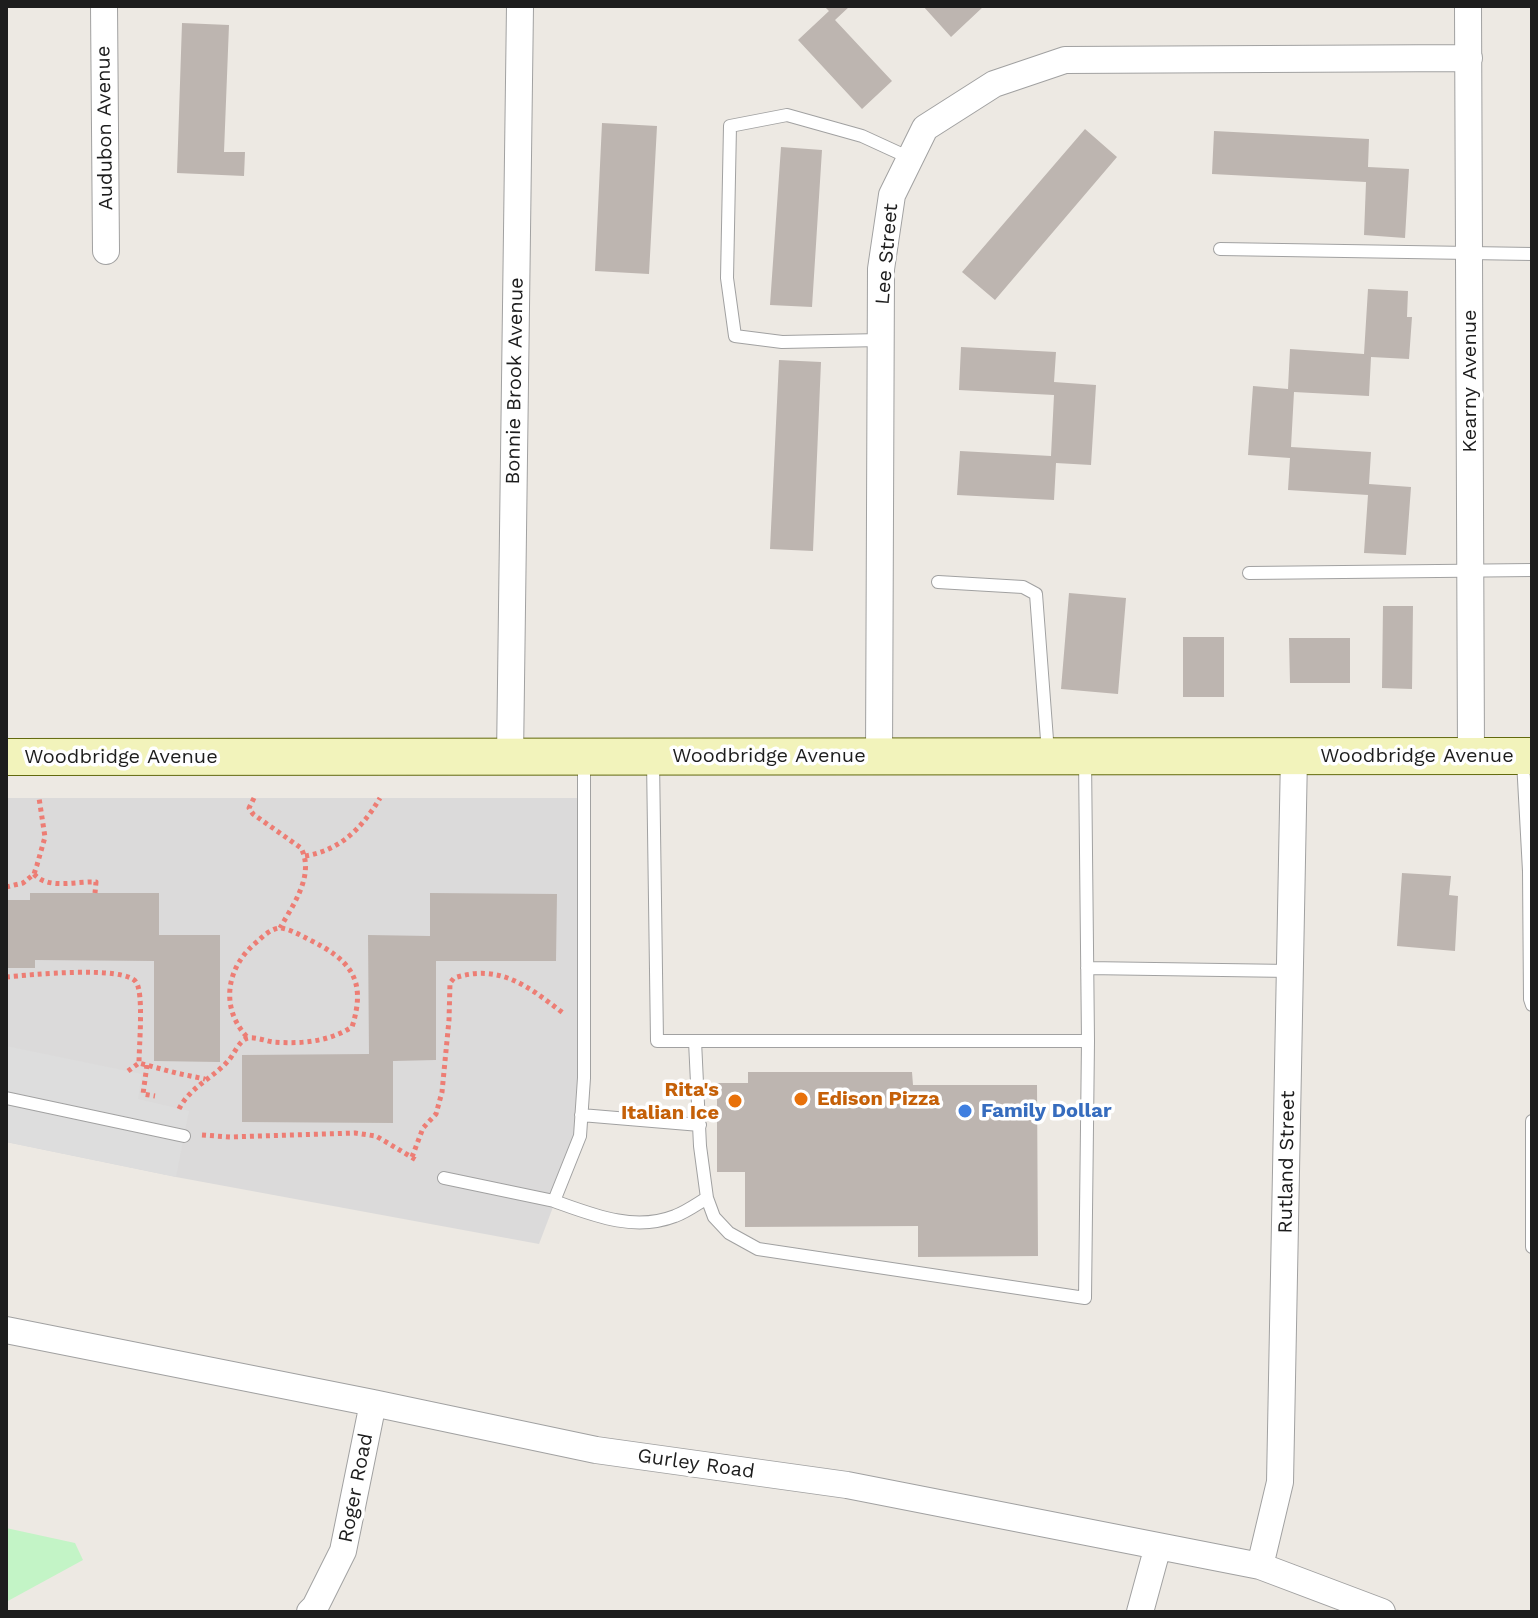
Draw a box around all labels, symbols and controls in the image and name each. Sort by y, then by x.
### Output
street label: Audubon Avenue [92,45,118,211]
street label: Lee Street [871,202,903,306]
street label: Bonnie Brook Avenue [501,277,529,485]
street label: Kearny Avenue [1458,309,1482,453]
street label: Woodbridge Avenue [672,744,866,768]
street label: Woodbridge Avenue [1320,744,1514,768]
street label: Woodbridge Avenue [24,745,218,769]
place label: Rita's Italian Ice [621,1078,719,1125]
place label: Edison Pizza [817,1087,940,1111]
marker: Edison Pizza [792,1090,810,1108]
street label: Rutland Street [1274,1090,1300,1234]
marker: Rita's Italian Ice [726,1092,744,1110]
place label: Family Dollar [981,1099,1111,1123]
marker: Family Dollar [956,1102,974,1120]
street label: Roger Road [334,1431,378,1545]
street label: Gurley Road [636,1444,756,1484]

